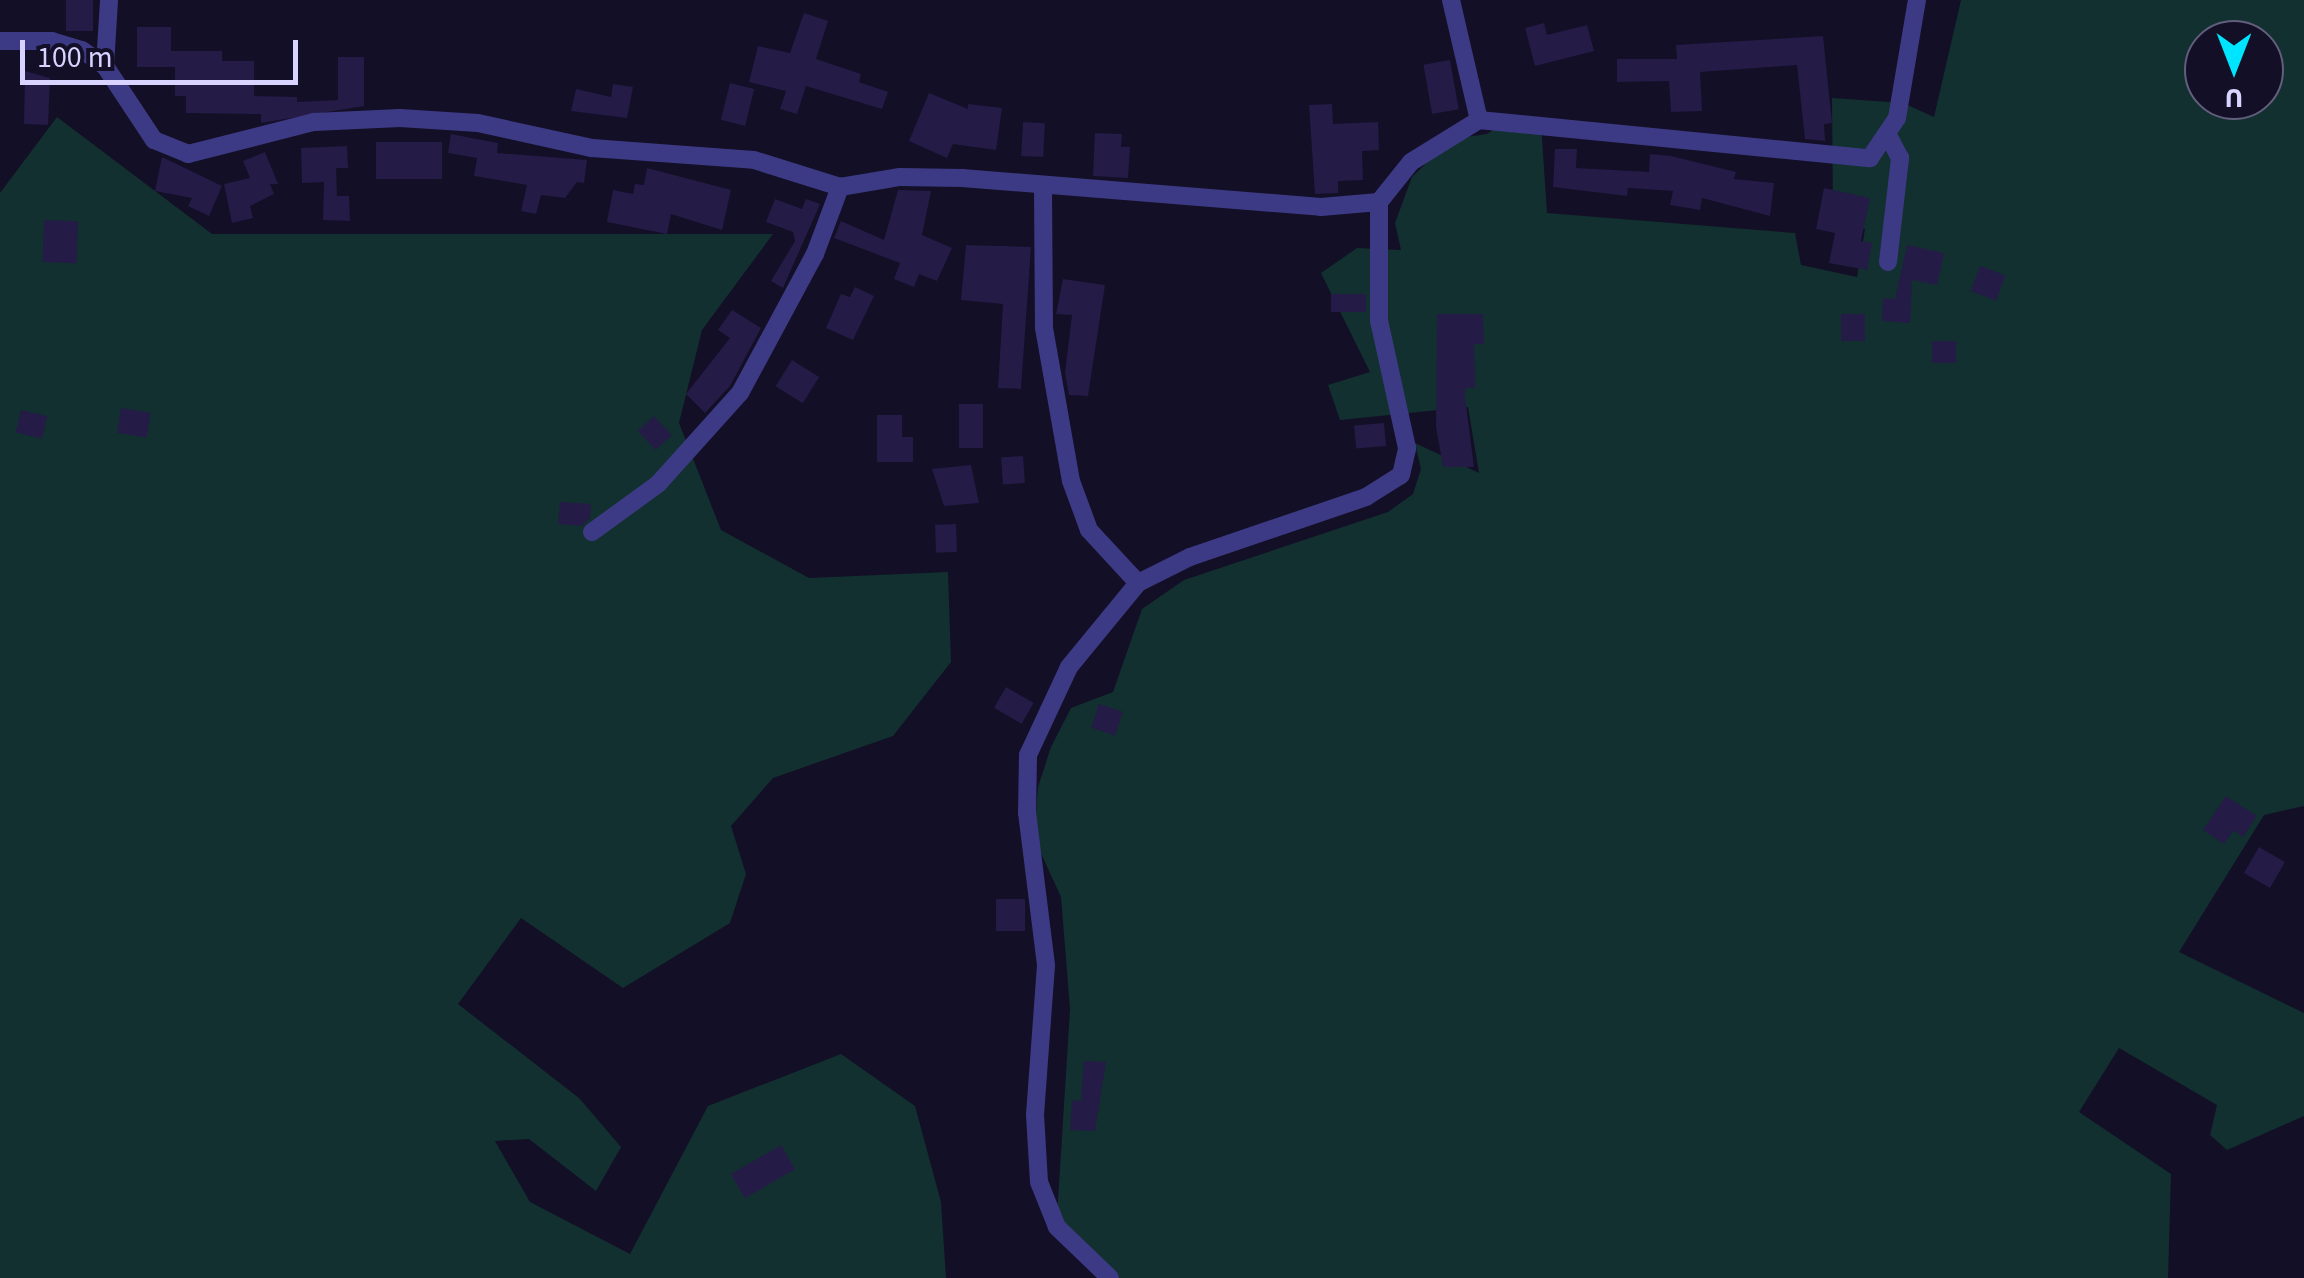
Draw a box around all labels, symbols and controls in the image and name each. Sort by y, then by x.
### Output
scale bar [25,20,302,82]
north arrow [2184,20,2284,120]
text: 100 m [37,36,113,79]
text: U [2225,78,2243,118]

